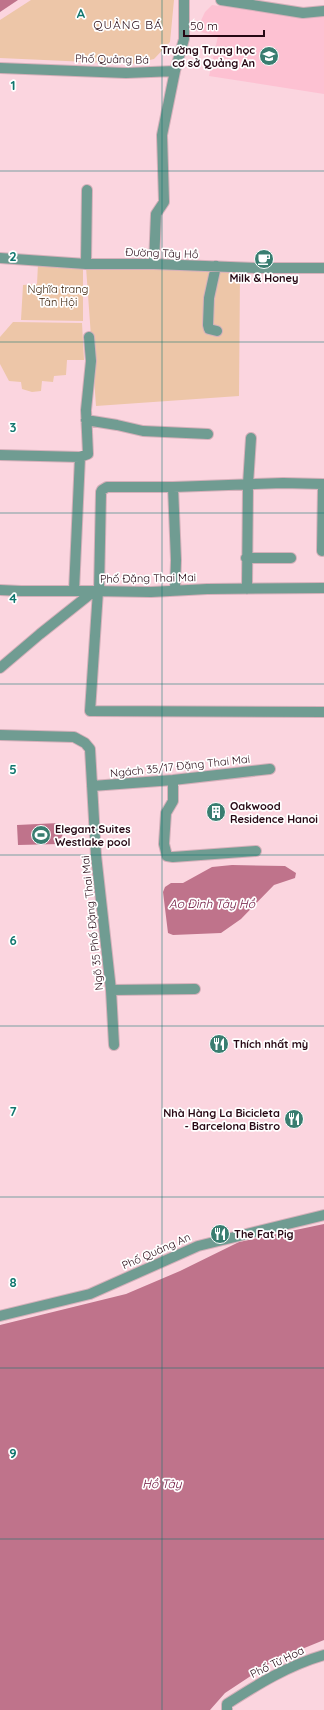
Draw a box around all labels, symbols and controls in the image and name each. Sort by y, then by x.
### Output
text: A [77,5,86,21]
scale bar [184,12,264,38]
district label: QUẢNG BÁ [93,17,163,32]
text: 50 m [190,18,218,33]
place label: Trường Trung học cơ sở Quảng An [161,43,255,70]
school or university icon: Trường Trung học cơ sở Quảng An [258,45,280,67]
street label: Phố Quảng Bá [75,51,149,67]
text: 1 [10,77,16,93]
street label: Đường Tây Hồ [125,245,199,261]
text: 2 [9,248,17,264]
cafe icon: Milk & Honey [253,248,275,270]
place label: Milk & Honey [229,271,299,285]
park label: Nghĩa trang Tân Hội [28,282,88,309]
text: 3 [10,419,17,435]
street label: Phố Đặng Thai Mai [100,570,196,586]
text: 4 [9,590,17,606]
street label: Ngách 35/17 Đặng Thai Mai [109,752,251,780]
text: 5 [9,761,17,777]
place label: Oakwood Residence Hanoi [230,799,318,826]
building icon: Oakwood Residence Hanoi [205,801,227,823]
place label: Elegant Suites Westlake pool [55,822,131,849]
sports icon: Elegant Suites Westlake pool [30,824,52,846]
street label: Ngõ 35 Phố Đặng Thai Mai [78,855,106,991]
water label: Ao Đình Tây Hồ [169,896,256,911]
text: 6 [9,932,17,948]
restaurant icon: Thích nhất mỳ [208,1033,230,1055]
place label: Thích nhất mỳ [233,1037,308,1051]
text: 7 [9,1103,17,1119]
place label: Nhà Hàng La Bicicleta - Barcelona Bistro [163,1106,280,1133]
restaurant icon: Nhà Hàng La Bicicleta - Barcelona Bistro [283,1108,305,1130]
restaurant icon: The Fat Pig [209,1223,231,1245]
place label: The Fat Pig [234,1227,294,1241]
street label: Phố Quảng An [120,1230,192,1272]
text: 8 [9,1274,17,1290]
text: 9 [9,1445,17,1461]
water label: Hồ Tây [142,1476,183,1491]
street label: Phố Từ Hoa [248,1643,306,1681]

